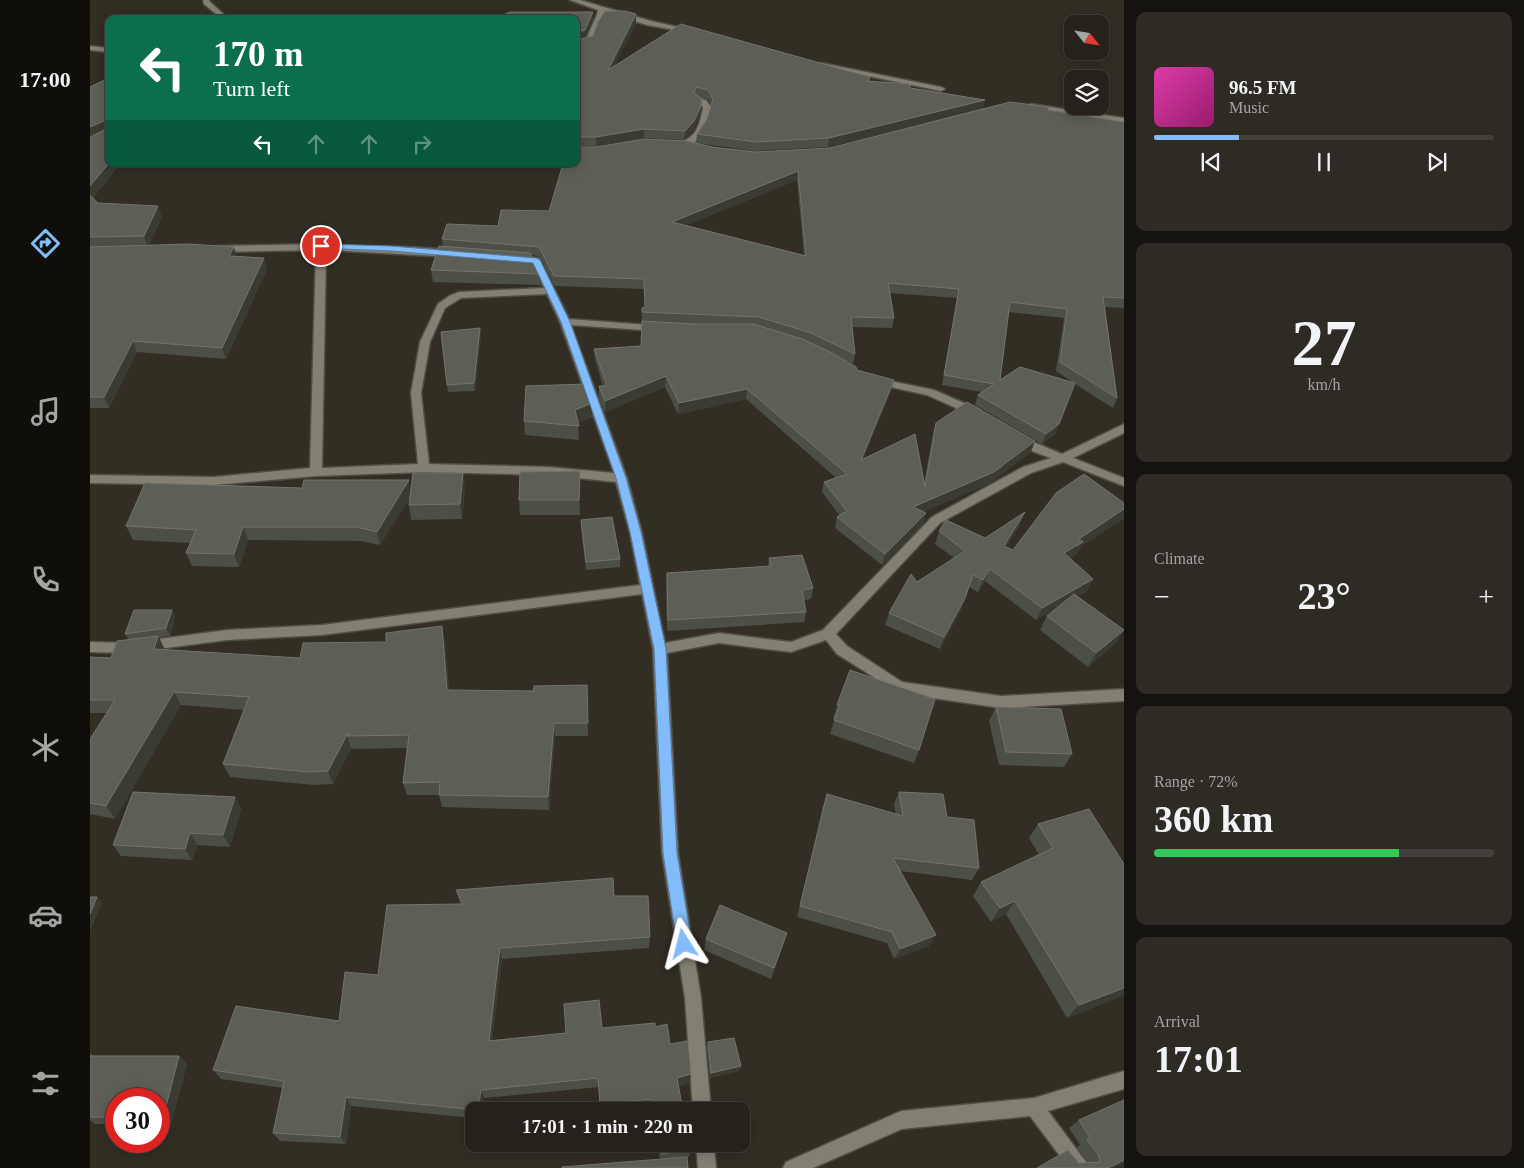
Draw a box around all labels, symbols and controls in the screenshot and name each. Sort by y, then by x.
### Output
north arrow [1064,15,1109,60]
map controls [1064,15,1109,115]
icon: left [130,35,195,100]
text: 170 m [213,35,303,74]
text: 17:00 [19,67,71,92]
button: layers [1064,70,1109,115]
text: Turn left [213,76,290,101]
text: 96.5 FM [1229,77,1297,98]
text: Music [1229,99,1269,116]
icon: left [249,130,277,158]
icon: ahead [302,130,330,158]
icon: ahead [355,130,383,158]
icon: right [408,130,436,158]
icon: previous [1197,148,1225,176]
icon: pause [1310,148,1338,176]
icon: next [1423,148,1451,176]
pin [300,225,342,267]
icon: directions [28,226,63,261]
icon: arrive [307,232,335,260]
text: 27 [1292,307,1357,379]
text: km/h [1308,376,1340,393]
icon: music [28,394,63,429]
text: Climate [1154,550,1205,567]
icon: phone [28,562,63,597]
text: 23° [1297,575,1351,617]
text: − [1154,581,1170,612]
text: + [1478,581,1494,612]
icon: climate [28,730,63,765]
text: Range · 72% [1154,773,1238,790]
text: 360 km [1154,798,1273,840]
icon: car [28,898,63,933]
position arrow [657,917,709,969]
text: Arrival [1154,1013,1200,1030]
text: 17:01 [1154,1038,1243,1080]
icon: filters [28,1066,63,1101]
speed limit sign: 30 [105,1088,170,1153]
text: 17:01 · 1 min · 220 m [522,1116,693,1137]

